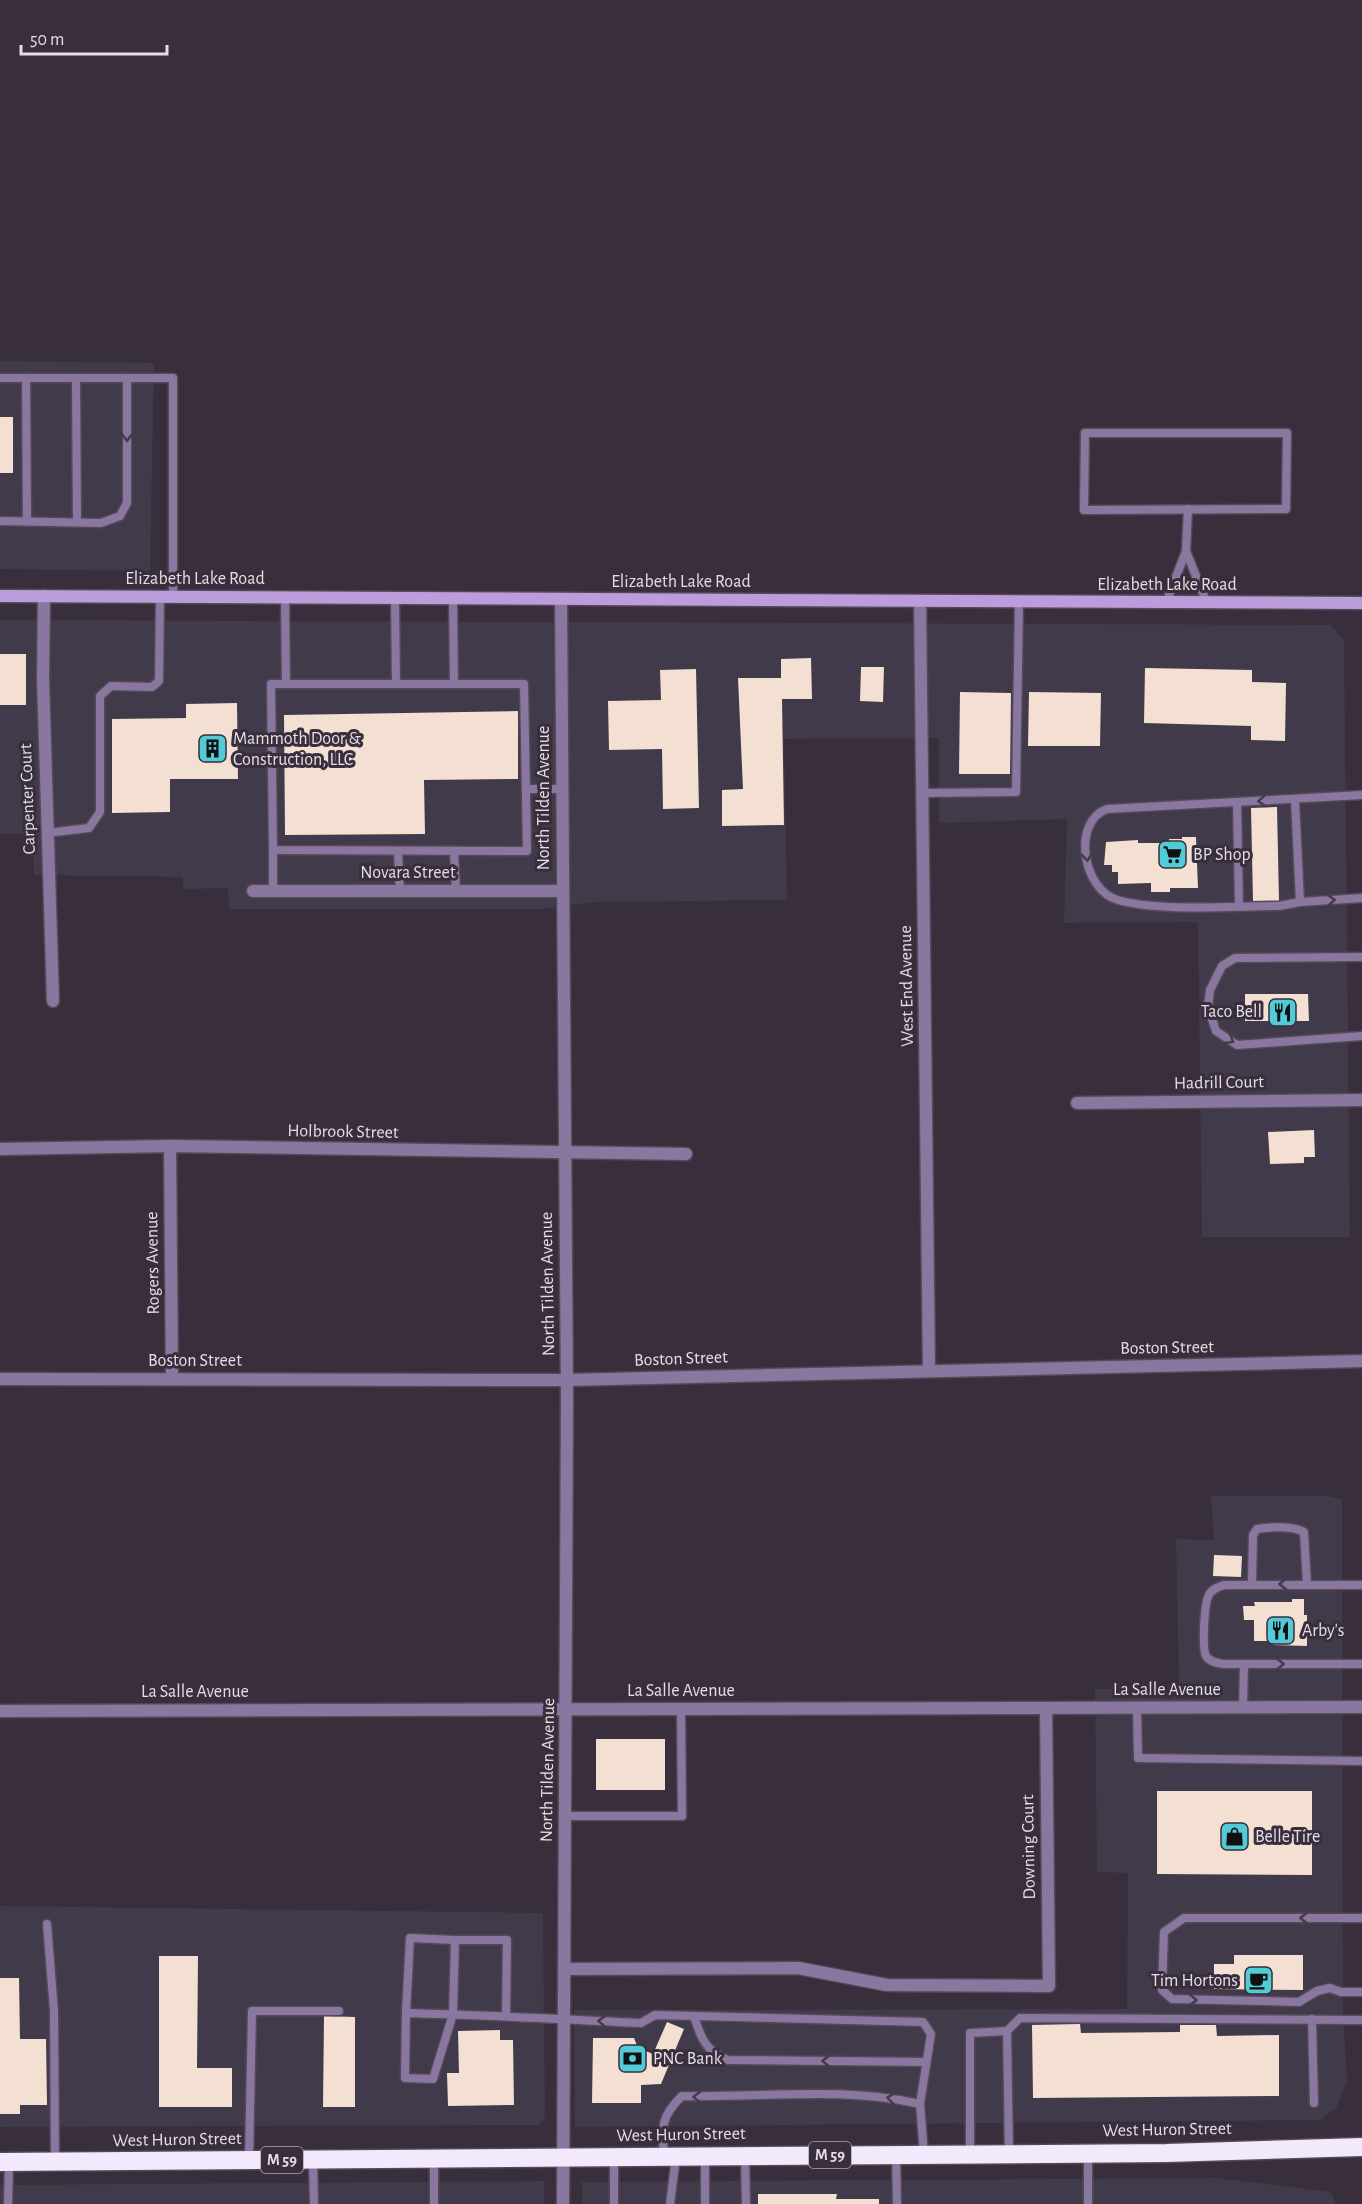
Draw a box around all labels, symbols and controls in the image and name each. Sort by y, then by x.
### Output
scale bar [21,18,166,56]
text: 50 m [30,31,64,49]
one-way arrow [121,432,133,441]
street label: Elizabeth Lake Road [125,570,265,588]
street label: Elizabeth Lake Road [611,573,751,591]
street label: Elizabeth Lake Road [1097,576,1237,594]
street label: North Tilden Avenue [535,726,553,870]
place label: Mammoth Door & Construction, LLC [233,730,362,769]
building icon: Mammoth Door & Construction, LLC [196,733,228,765]
street label: Carpenter Court [17,743,39,855]
one-way arrow [1257,795,1266,808]
supermarket icon: BP Shop [1156,839,1188,871]
place label: BP Shop [1193,846,1251,864]
one-way arrow [1080,853,1093,862]
street label: Novara Street [360,864,456,882]
one-way arrow [1326,894,1335,907]
street label: West End Avenue [897,925,917,1047]
restaurant icon: Taco Bell [1267,996,1299,1028]
place label: Taco Bell [1201,1003,1262,1021]
one-way arrow [1223,1032,1234,1043]
street label: Hadrill Court [1174,1073,1264,1093]
street label: Holbrook Street [287,1122,399,1142]
street label: Rogers Avenue [143,1211,163,1315]
street label: North Tilden Avenue [538,1212,558,1356]
street label: Boston Street [1120,1338,1214,1358]
street label: Boston Street [634,1348,728,1370]
street label: Boston Street [148,1352,242,1370]
one-way arrow [1278,1578,1287,1590]
restaurant icon: Arby's [1265,1615,1297,1647]
place label: Arby's [1302,1622,1344,1640]
one-way arrow [1276,1658,1285,1670]
street label: La Salle Avenue [1113,1681,1221,1699]
street label: La Salle Avenue [627,1682,735,1700]
street label: La Salle Avenue [141,1683,249,1701]
street label: North Tilden Avenue [538,1698,558,1842]
street label: Downing Court [1019,1794,1039,1900]
shop icon: Belle Tire [1218,1821,1250,1853]
place label: Belle Tire [1255,1828,1320,1846]
one-way arrow [1299,1912,1308,1924]
cafe icon: Tim Hortons [1243,1965,1275,1997]
place label: Tim Hortons [1151,1972,1238,1990]
one-way arrow [1189,1994,1198,2006]
one-way arrow [598,2015,607,2028]
bank icon: PNC Bank [616,2043,648,2075]
place label: PNC Bank [653,2050,723,2068]
one-way arrow [821,2055,830,2067]
one-way arrow [692,2090,701,2103]
one-way arrow [887,2093,896,2105]
street label: West Huron Street [1102,2120,1232,2140]
street label: West Huron Street [616,2125,746,2145]
street label: West Huron Street [112,2130,242,2150]
road number: M 59 [809,2142,851,2168]
road number: M 59 [261,2147,303,2173]

